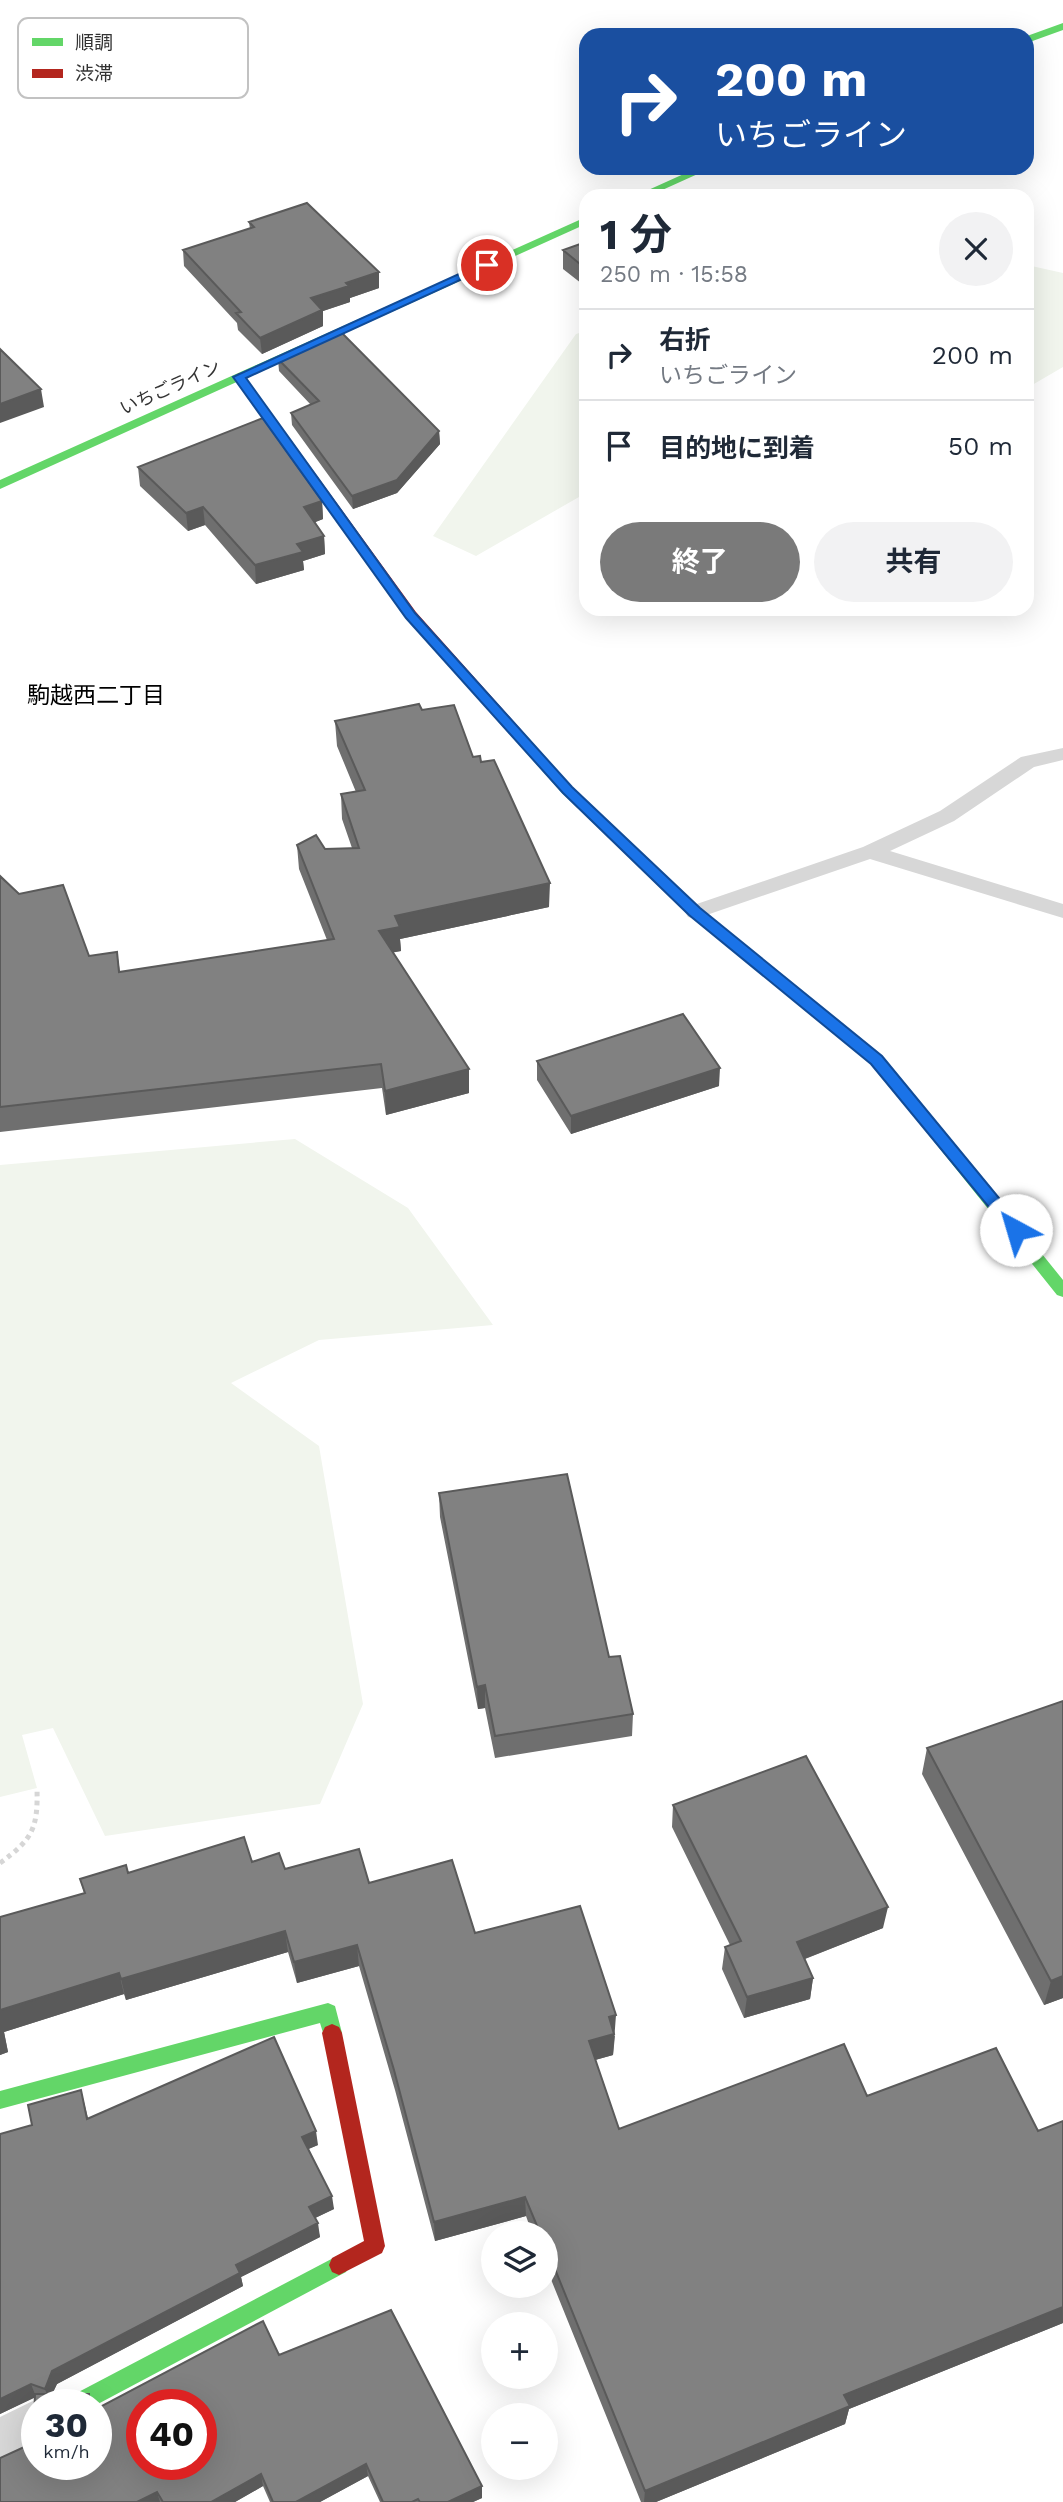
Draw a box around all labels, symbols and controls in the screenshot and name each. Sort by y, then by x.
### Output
legend [18,18,248,98]
text: 順調 [75,31,113,54]
text: 200 m [715,50,867,108]
icon: right [600,56,691,147]
text: 渋滞 [75,62,113,85]
text: いちごライン [715,116,907,154]
text: 1 分 [600,210,672,259]
button: close [939,212,1013,286]
pin [457,235,517,295]
icon: arrive [468,246,506,284]
text: 250 m · 15:58 [600,261,748,288]
text: 右折 [659,325,711,355]
icon: right [600,336,638,374]
text: 200 m [932,340,1013,370]
street label: いちごライン [116,355,224,419]
text: いちごライン [659,362,797,389]
icon: arrive [600,427,638,465]
text: 50 m [948,431,1013,461]
text: 目的地に到着 [659,433,815,463]
button: 終了 [600,522,800,602]
button: 共有 [814,522,1013,602]
district label: 駒越西二丁目 [27,682,165,709]
position arrow [979,1193,1053,1267]
map controls [481,2221,558,2480]
button: layers [481,2221,558,2298]
button: + [481,2312,558,2389]
speed limit sign: 40 [126,2389,217,2480]
button: − [481,2403,558,2480]
text: 30 [45,2404,88,2446]
text: km/h [43,2441,90,2462]

